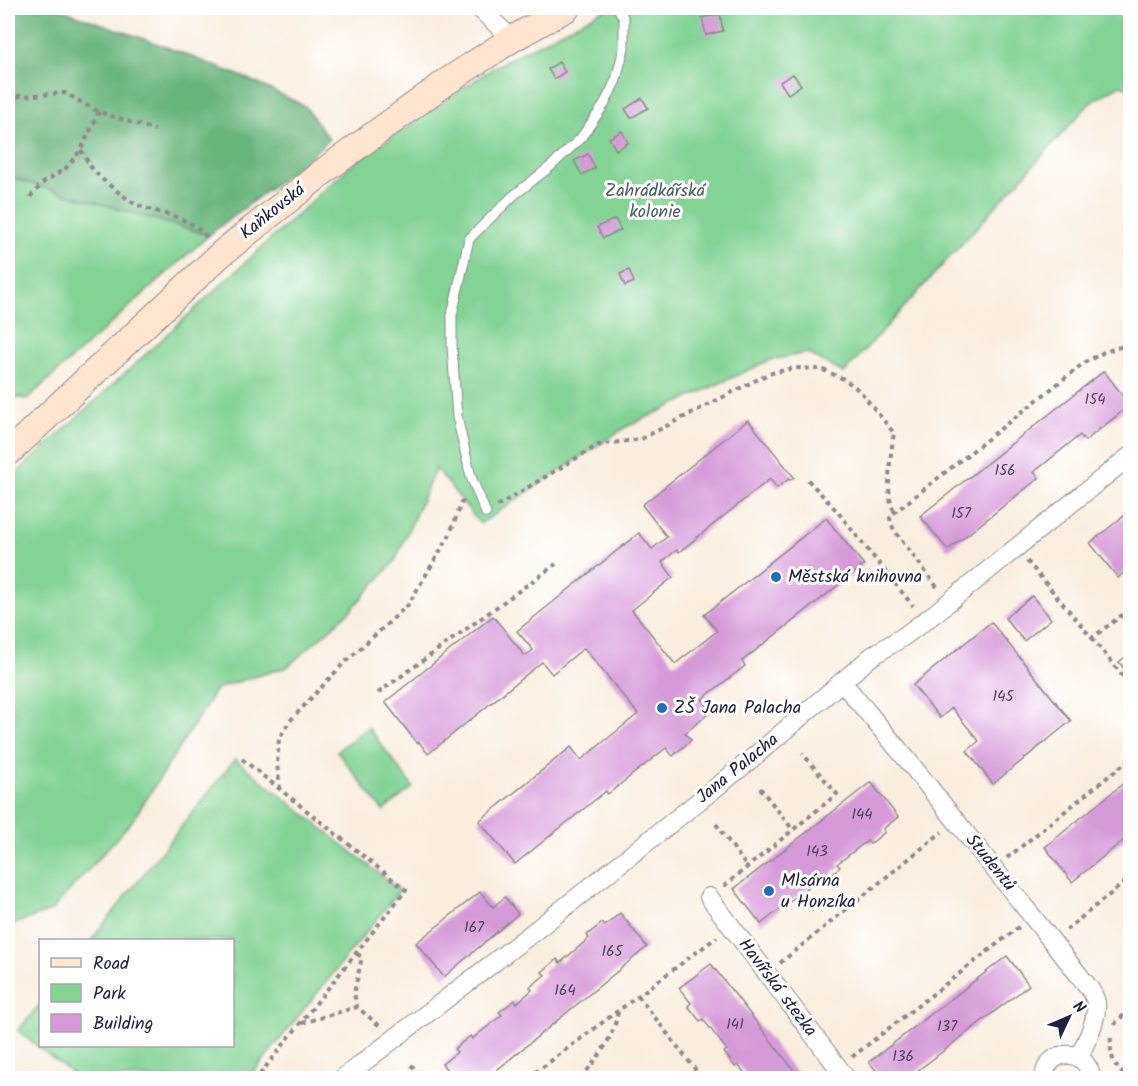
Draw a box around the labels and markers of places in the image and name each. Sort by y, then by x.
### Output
place label: Městská knihovna [788,563,922,592]
marker: Městská knihovna [769,570,783,584]
place label: ZŠ Jana Palacha [674,694,801,723]
marker: ZŠ Jana Palacha [655,701,669,715]
place label: Mlsárna u Honzíka [781,867,856,917]
marker: Mlsárna u Honzíka [762,884,776,898]

